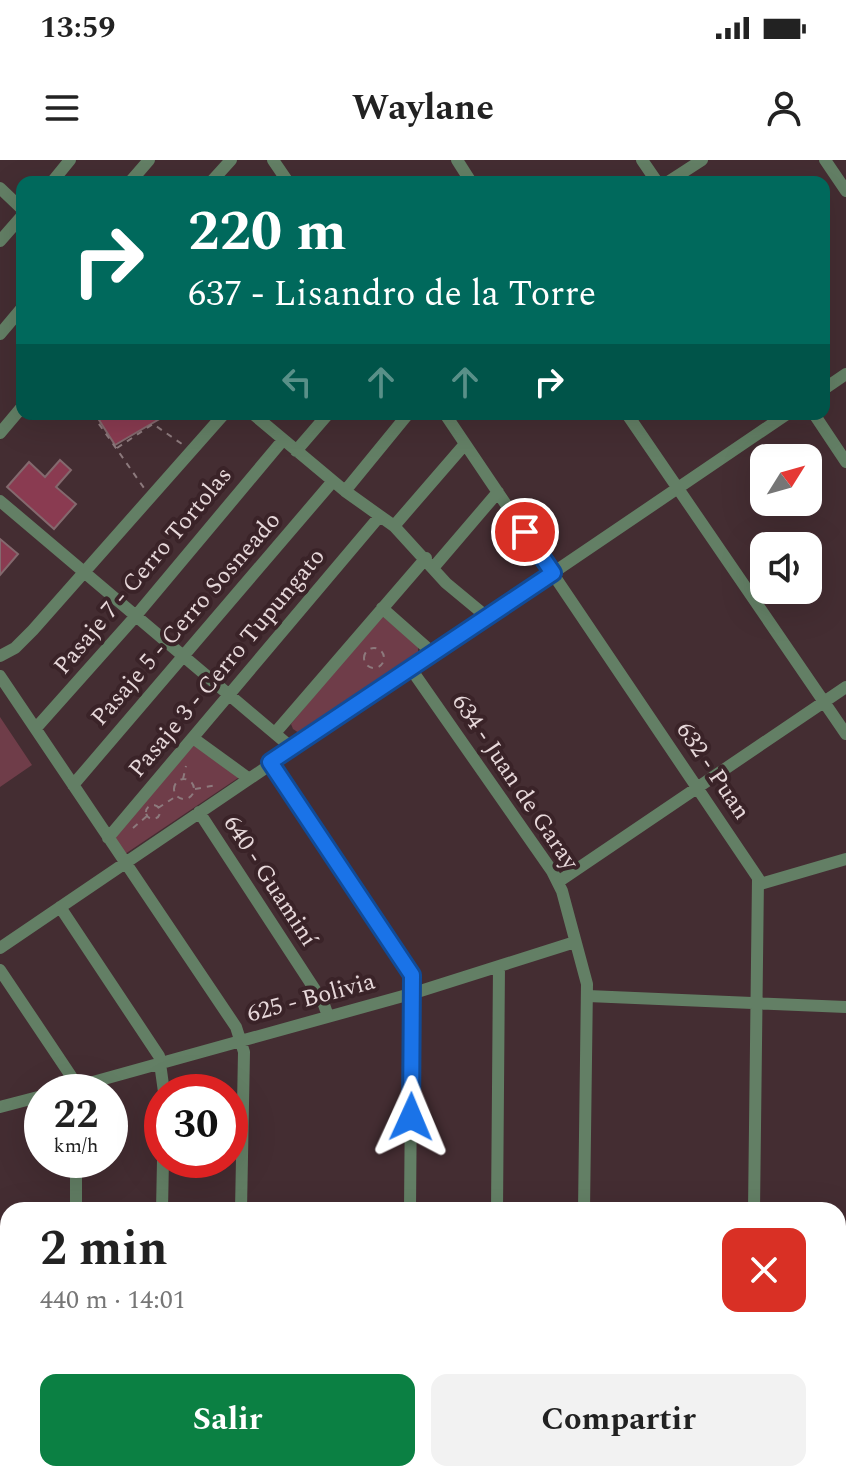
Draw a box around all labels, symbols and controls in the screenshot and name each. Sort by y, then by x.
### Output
text: 13:59 [40,5,115,51]
text: Waylane [352,81,494,136]
icon: menu [40,86,84,130]
icon: person [762,86,806,130]
text: 220 m [188,190,347,275]
icon: right [56,208,160,312]
text: 637 - Lisandro de la Torre [188,267,596,322]
icon: left [275,360,319,404]
icon: ahead [359,360,403,404]
icon: ahead [443,360,487,404]
icon: right [527,360,571,404]
north arrow [750,444,822,516]
map controls [750,444,822,604]
street label: Pasaje 7 - Cerro Tortolas [45,459,241,683]
pin [491,498,559,566]
street label: Pasaje 5 - Cerro Sosneado [82,504,290,734]
icon: arrive [503,510,547,554]
button: sound [750,532,822,604]
street label: Pasaje 3 - Cerro Tupungato [120,540,334,786]
street label: 634 - Juan de Garay [443,687,588,878]
street label: 632 - Puan [667,715,759,827]
street label: 640 - Guaminí [214,808,327,955]
street label: 625 - Bolivia [243,964,379,1032]
speed limit sign: 30 [144,1074,248,1178]
position arrow [369,1075,453,1159]
text: 22 [54,1085,98,1146]
text: km/h [54,1131,99,1161]
text: 2 min [40,1213,168,1286]
button: close [722,1228,806,1312]
text: 440 m · 14:01 [40,1280,186,1320]
button: Salir [40,1374,415,1466]
button: Compartir [431,1374,806,1466]

